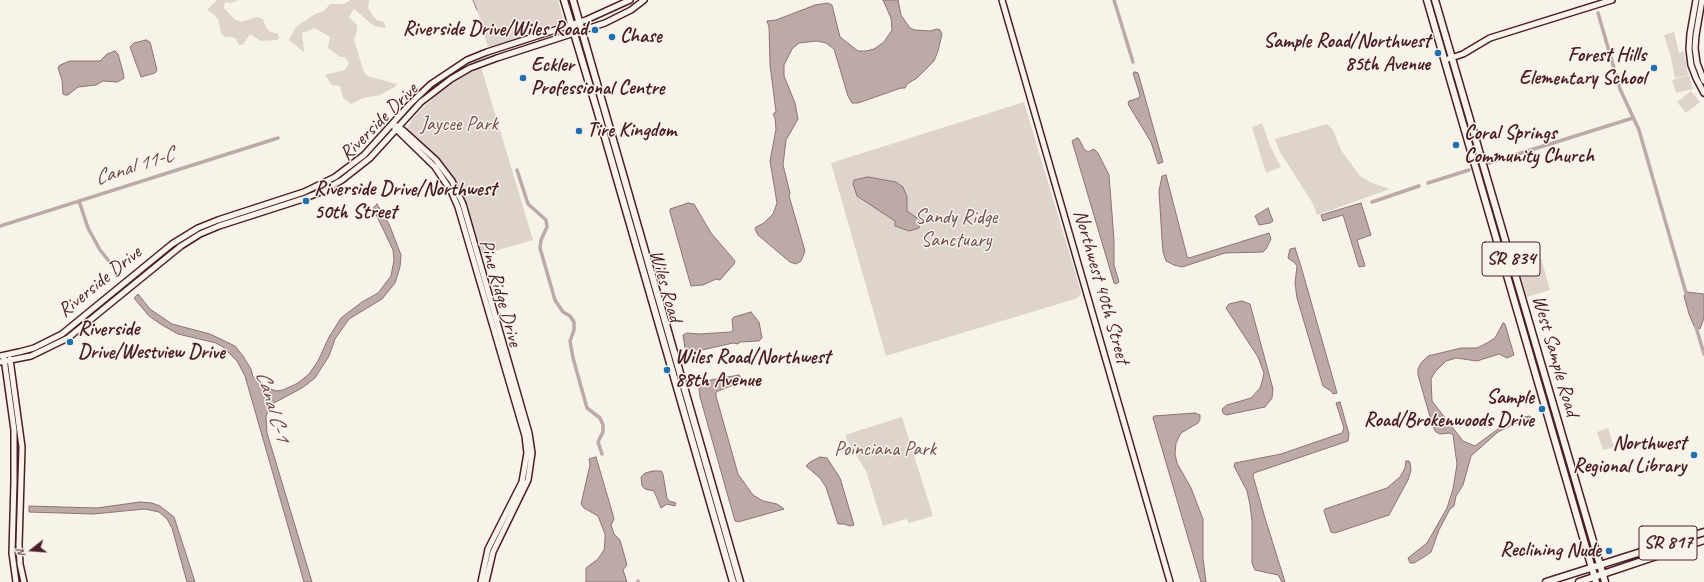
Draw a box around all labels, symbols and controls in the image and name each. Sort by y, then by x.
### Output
place label: Riverside Drive/Wiles Road [403,18,587,42]
marker: Riverside Drive/Wiles Road [590,25,600,35]
place label: Chase [620,25,662,49]
place label: Sample Road/Northwest 85th Avenue [1263,30,1430,77]
marker: Chase [607,32,617,42]
place label: Forest Hills Elementary School [1519,44,1646,91]
marker: Sample Road/Northwest 85th Avenue [1433,48,1443,58]
place label: Eckler Professional Centre [531,54,664,101]
marker: Forest Hills Elementary School [1649,63,1659,73]
marker: Eckler Professional Centre [518,73,528,83]
street label: Riverside Drive [335,78,423,166]
park label: Jaycee Park [420,113,498,137]
place label: Tire Kingdom [587,119,676,143]
place label: Coral Springs Community Church [1464,122,1594,169]
marker: Tire Kingdom [574,126,584,136]
marker: Coral Springs Community Church [1451,140,1461,150]
water label: Canal 11-C [91,142,177,192]
place label: Riverside Drive/Northwest 50th Street [314,178,496,225]
marker: Riverside Drive/Northwest 50th Street [301,196,311,206]
park label: Sandy Ridge Sanctuary [915,206,997,253]
street label: Northwest 40th Street [1068,207,1134,367]
street label: Pine Ridge Drive [473,237,527,349]
street label: Riverside Drive [53,241,147,323]
road number: SR 834 [1482,242,1540,276]
street label: Wiles Road [643,247,687,325]
street label: West Sample Road [1526,293,1584,419]
place label: Riverside Drive/Westview Drive [78,318,225,365]
marker: Riverside Drive/Westview Drive [65,337,75,347]
place label: Wiles Road/Northwest 88th Avenue [675,346,830,393]
marker: Wiles Road/Northwest 88th Avenue [662,365,672,375]
water label: Canal C-1 [249,368,295,444]
place label: Sample Road/Brokenwoods Drive [1364,386,1534,433]
marker: Sample Road/Brokenwoods Drive [1537,404,1547,414]
place label: Northwest Regional Library [1573,432,1686,479]
park label: Poinciana Park [834,438,936,462]
marker: Northwest Regional Library [1689,450,1699,460]
road number: SR 817 [1639,526,1697,560]
north arrow [12,530,52,570]
place label: Reclining Nude [1500,539,1601,563]
marker: Reclining Nude [1604,546,1614,556]
text: N [13,548,28,559]

